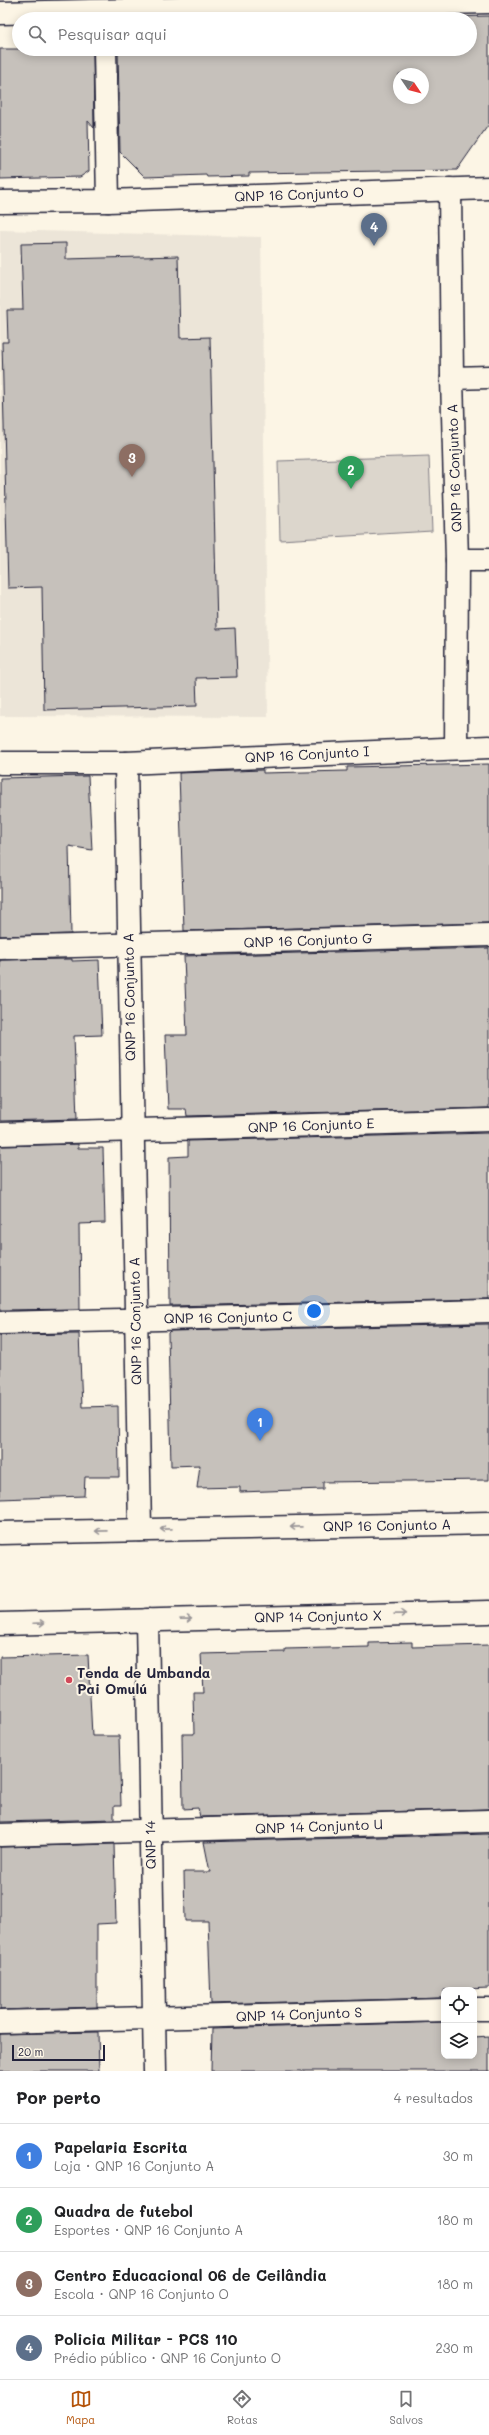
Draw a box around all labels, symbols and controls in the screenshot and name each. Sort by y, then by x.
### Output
search box [12,12,477,56]
icon: search [26,23,48,45]
text: Pesquisar aqui [58,24,167,44]
north arrow [393,68,429,104]
street label: QNP 16 Conjunto O [234,182,364,206]
pin: 4 [361,213,387,246]
street label: QNP 16 Conjunto A [442,404,466,532]
pin: 3 [119,444,145,477]
pin: 2 [338,456,364,489]
street label: QNP 16 Conjunto I [244,741,370,767]
street label: QNP 16 Conjunto G [243,928,373,952]
street label: QNP 16 Conjunto A [118,933,140,1061]
street label: QNP 16 Conjunto E [247,1113,375,1137]
street label: QNP 16 Conjunto A [124,1257,146,1385]
your location [304,1301,324,1321]
street label: QNP 16 Conjunto C [164,1306,292,1328]
pin: 1 [247,1408,273,1441]
street label: QNP 16 Conjunto A [323,1514,451,1536]
one-way arrow [290,1523,303,1531]
one-way arrow [160,1525,173,1533]
one-way arrow [95,1527,108,1534]
street label: QNP 14 Conjunto X [254,1605,382,1627]
one-way arrow [393,1610,406,1618]
one-way arrow [179,1615,192,1623]
one-way arrow [32,1619,45,1627]
place label: Tenda de Umbanda Pai Omulú [77,1663,211,1698]
marker: Tenda de Umbanda Pai Omulú [64,1675,74,1685]
street label: QNP 14 Conjunto U [255,1814,383,1838]
street label: QNP 14 [140,1820,160,1870]
map controls [441,1987,477,2059]
button: locate [441,1987,477,2023]
street label: QNP 14 Conjunto S [236,2002,363,2026]
button: layers [441,2023,477,2059]
scale bar [12,2043,105,2062]
text: 20 m [18,2044,43,2059]
text: Por perto [16,2086,100,2108]
text: 4 resultados [394,2089,473,2106]
text: Papelaria Escrita [54,2137,188,2157]
text: 1 [26,2147,32,2164]
text: 30 m [443,2147,473,2164]
text: Loja · QNP 16 Conjunto A [54,2157,214,2174]
text: Quadra de futebol [54,2201,193,2221]
text: 2 [25,2211,33,2228]
text: 180 m [437,2211,473,2228]
text: Esportes · QNP 16 Conjunto A [54,2221,243,2238]
text: Centro Educacional 06 de Ceilândia [54,2265,327,2285]
text: 3 [25,2275,33,2292]
text: 180 m [437,2275,473,2292]
text: Escola · QNP 16 Conjunto O [54,2285,229,2302]
text: Policia Militar - PCS 110 [54,2329,237,2349]
text: 4 [25,2339,33,2356]
text: 230 m [436,2339,473,2356]
text: Prédio público · QNP 16 Conjunto O [54,2349,281,2366]
tab: Mapa [66,2388,95,2427]
tab: Rotas [227,2388,258,2427]
tab: Salvos [390,2388,423,2427]

